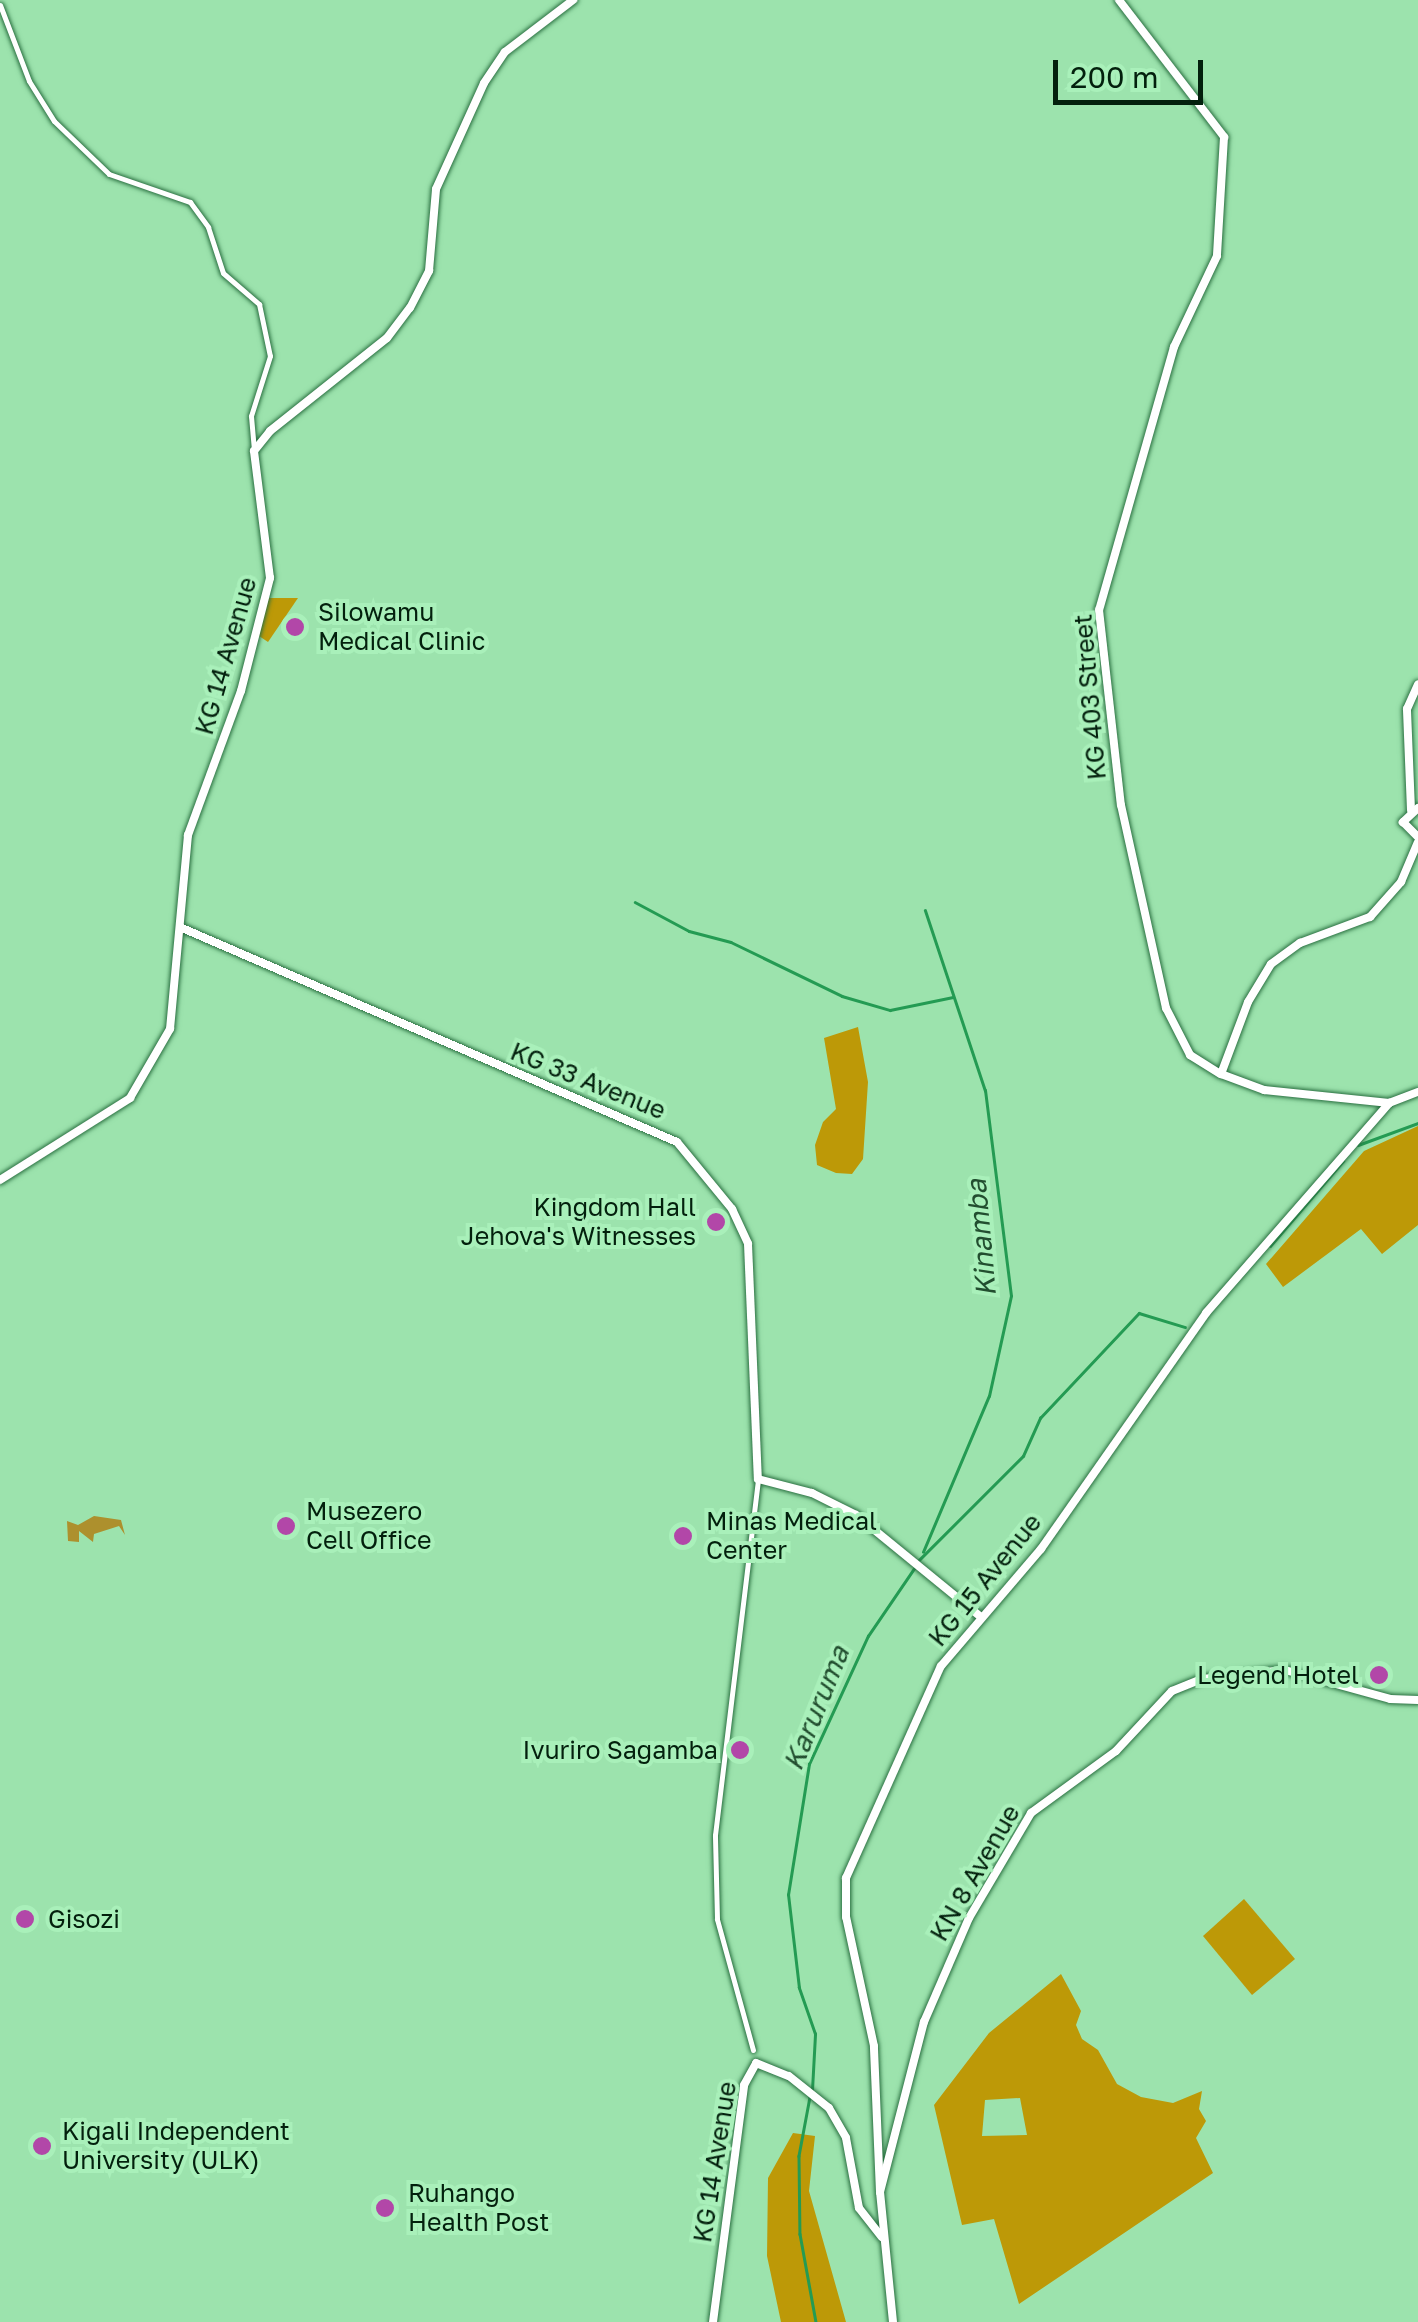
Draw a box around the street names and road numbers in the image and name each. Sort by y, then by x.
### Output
street label: KG 14 Avenue [189,574,263,738]
street label: KG 403 Street [1068,613,1112,781]
street label: KG 33 Avenue [506,1036,670,1126]
street label: KG 15 Avenue [922,1508,1048,1652]
street label: KN 8 Avenue [924,1800,1026,1946]
street label: KG 14 Avenue [687,2079,743,2245]

